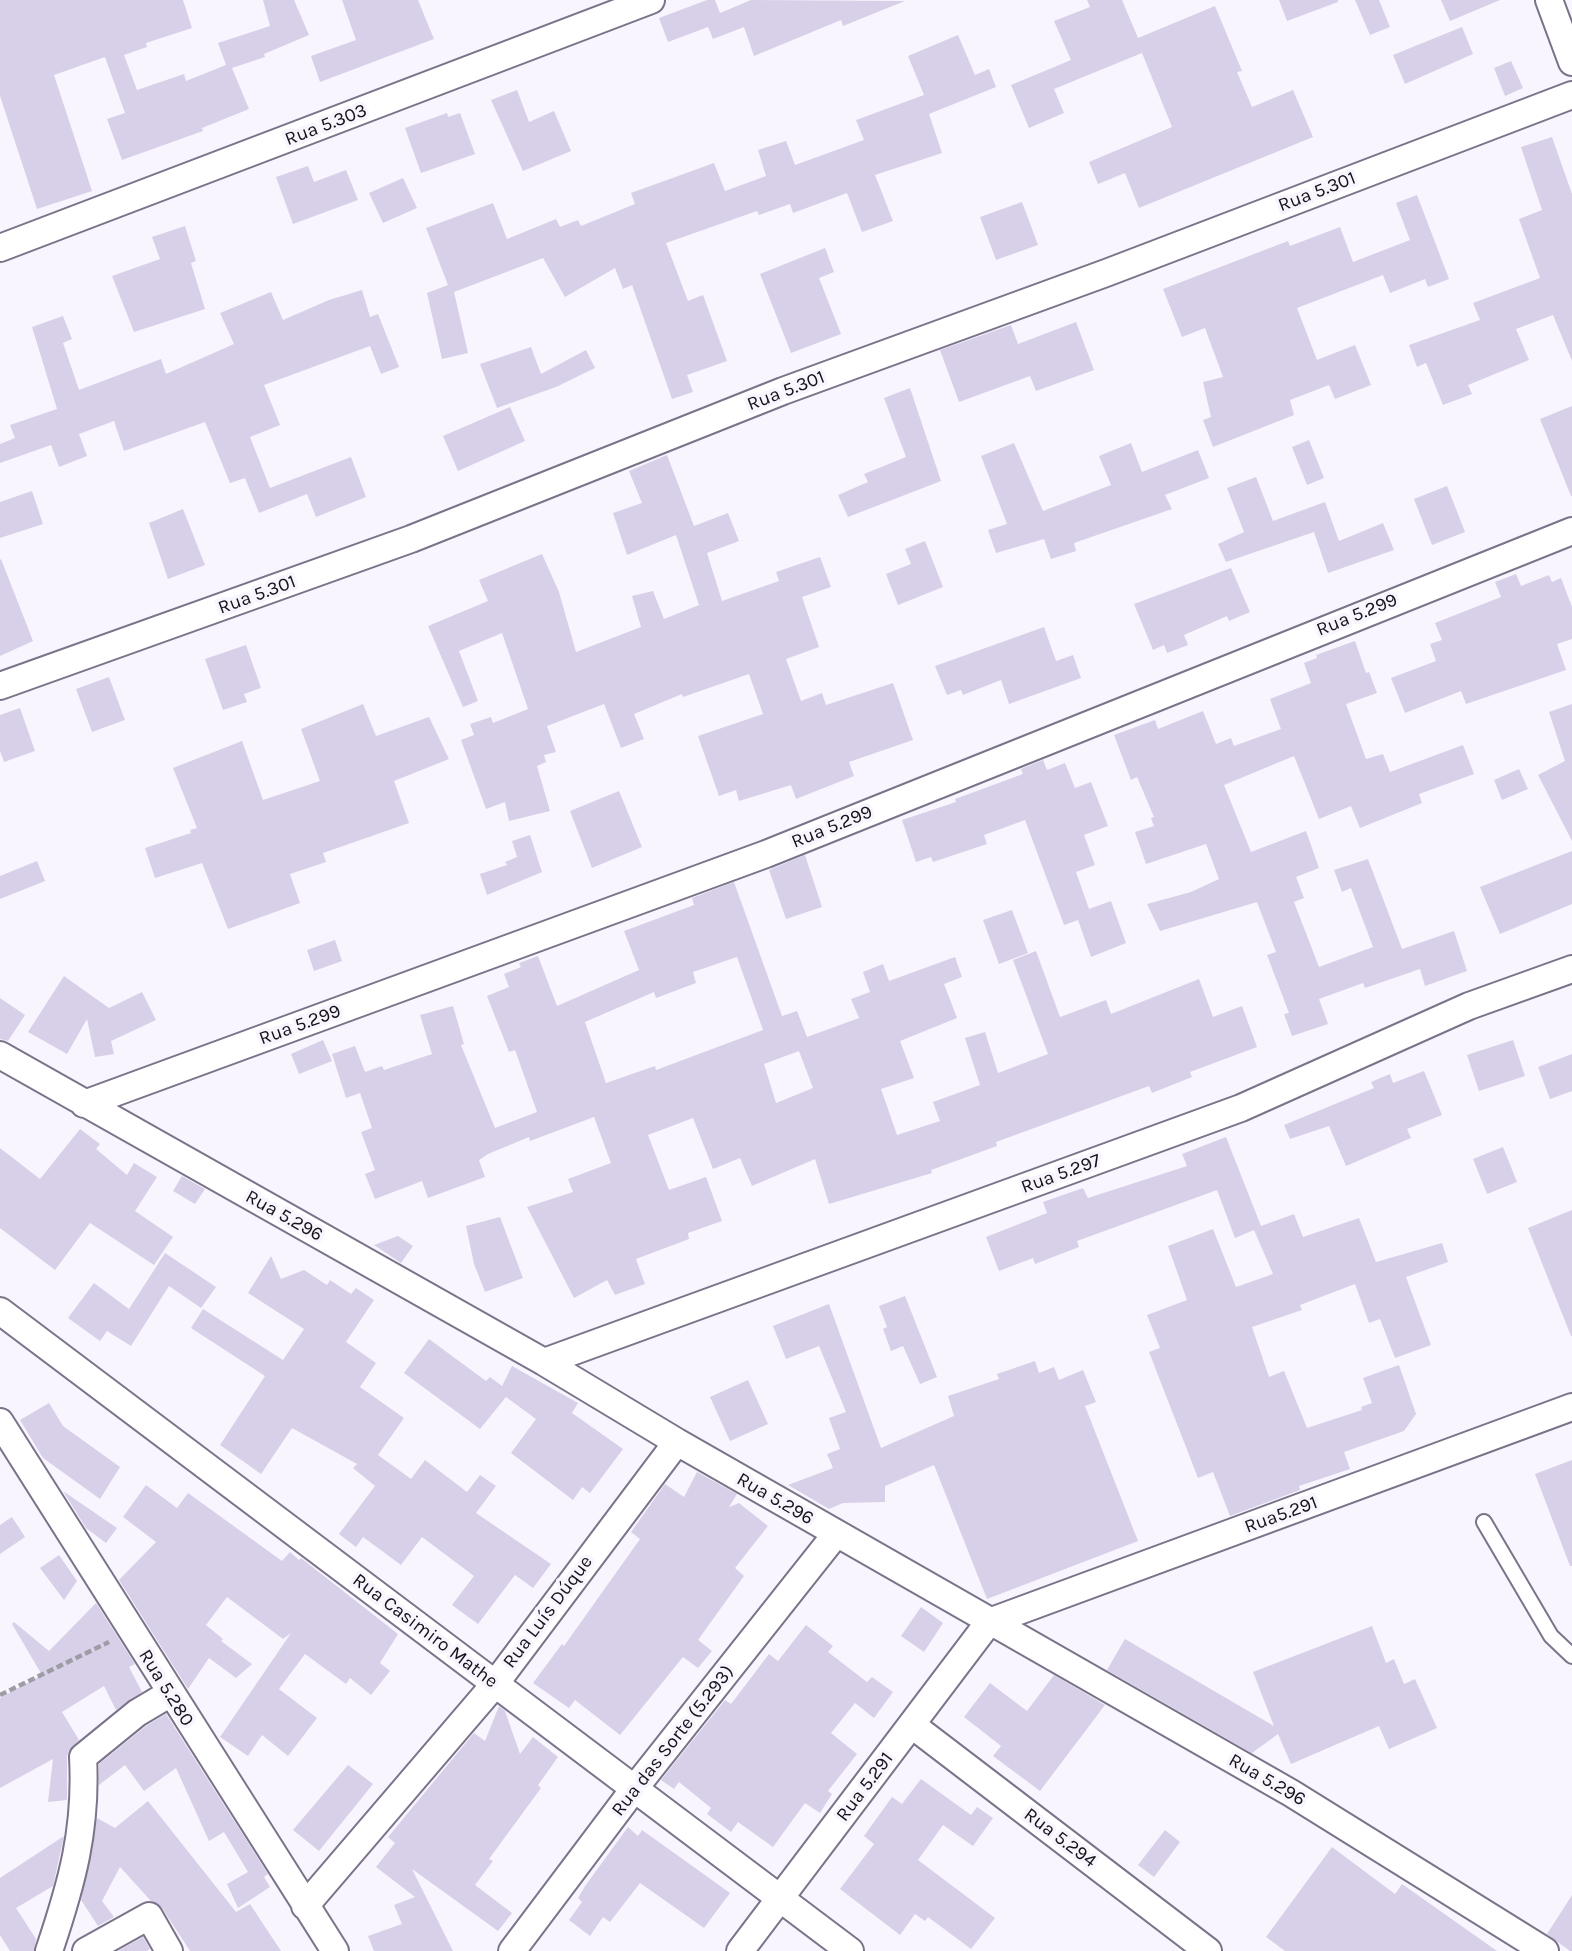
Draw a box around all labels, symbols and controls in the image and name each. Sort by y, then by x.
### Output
street label: Rua 5.303 [282,99,370,151]
street label: Rua 5.301 [1275,167,1359,217]
street label: Rua 5.301 [744,366,828,416]
street label: Rua 5.301 [215,570,299,620]
street label: Rua 5.299 [1313,588,1401,642]
street label: Rua 5.299 [788,800,876,854]
street label: Rua 5.299 [256,1000,344,1050]
street label: Rua 5.297 [1018,1149,1104,1199]
street label: Rua 5.296 [241,1185,327,1247]
street label: Rua 5.296 [732,1468,818,1530]
street label: Rua5.291 [1241,1491,1321,1539]
street label: Rua Luís Dúque [498,1551,598,1673]
street label: Rua Casimiro Mathe [348,1569,502,1693]
street label: Rua 5.280 [133,1645,199,1731]
street label: Rua das Sorte (5.293) [607,1661,739,1821]
street label: Rua 5.291 [832,1748,898,1826]
street label: Rua 5.296 [1224,1749,1310,1811]
street label: Rua 5.294 [1019,1803,1101,1873]

